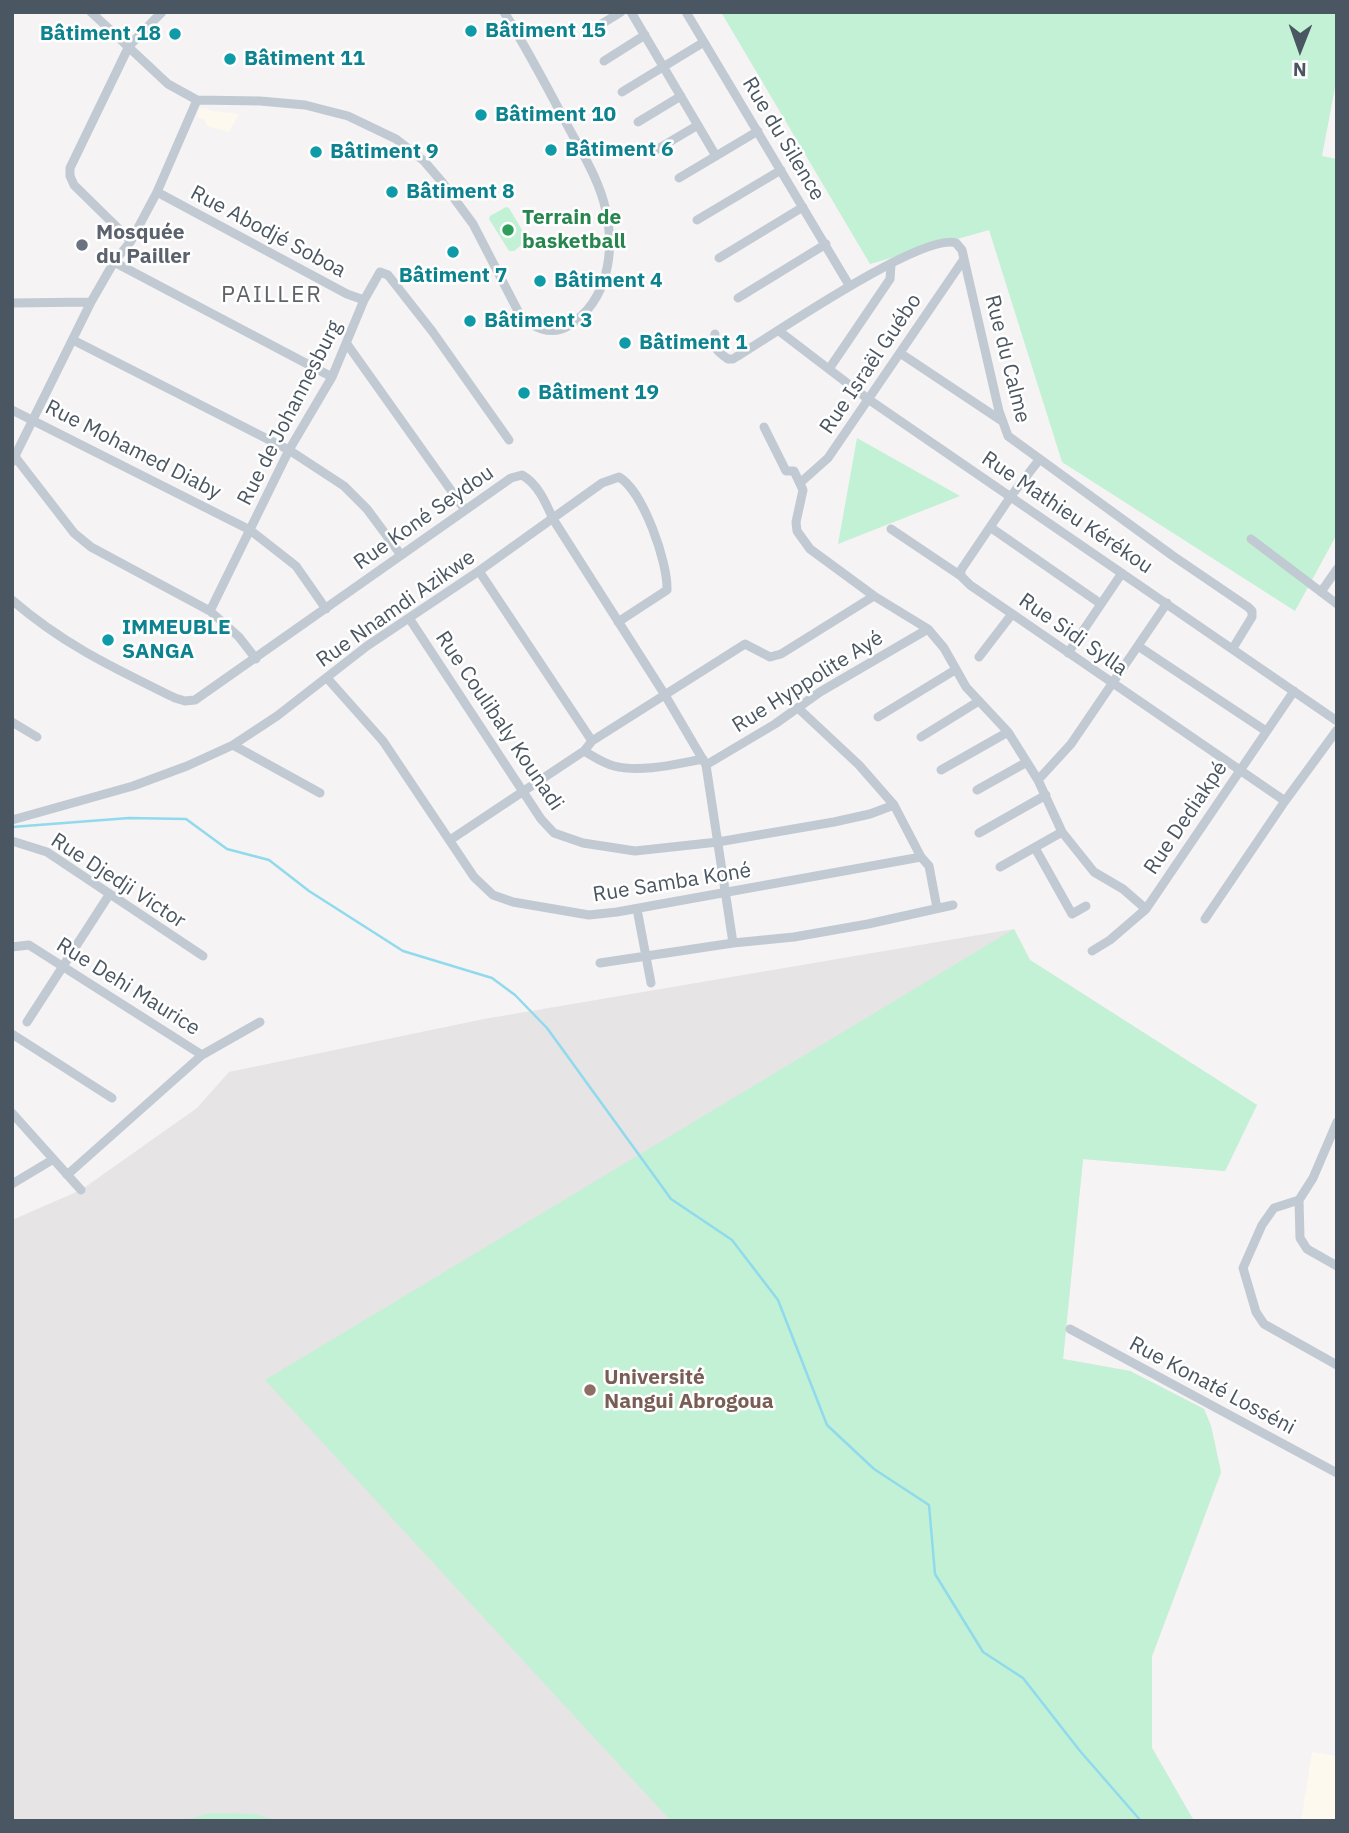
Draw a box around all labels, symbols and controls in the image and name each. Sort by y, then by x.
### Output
north arrow [1265,14,1335,84]
place label: Bâtiment 15 [485,18,606,44]
place label: Bâtiment 18 [40,21,161,47]
marker: Bâtiment 15 [463,23,479,39]
marker: Bâtiment 18 [167,26,183,42]
place label: Bâtiment 11 [244,46,365,72]
marker: Bâtiment 11 [222,51,238,67]
text: N [1293,58,1307,82]
street label: Rue du Silence [736,73,830,205]
place label: Bâtiment 10 [495,102,616,128]
marker: Bâtiment 10 [473,107,489,123]
place label: Bâtiment 6 [565,137,674,163]
place label: Bâtiment 9 [330,139,439,165]
marker: Bâtiment 6 [543,142,559,158]
marker: Bâtiment 9 [308,144,324,160]
place label: Bâtiment 8 [406,179,515,205]
street label: Rue Abodjé Soboa [186,180,350,284]
marker: Bâtiment 8 [384,184,400,200]
place label: Terrain de basketball [522,205,626,255]
place label: Mosquée du Pailler [96,220,190,270]
marker: Terrain de basketball [500,222,516,238]
marker: Mosquée du Pailler [74,237,90,253]
marker: Bâtiment 7 [445,244,461,260]
place label: Bâtiment 7 [399,263,507,289]
place label: Bâtiment 4 [554,268,663,294]
marker: Bâtiment 4 [532,273,548,289]
district label: PAILLER [222,281,322,309]
street label: Rue Israël Guébo [815,289,927,439]
street label: Rue du Calme [979,293,1035,425]
place label: Bâtiment 3 [484,308,593,334]
marker: Bâtiment 3 [462,313,478,329]
street label: Rue de Johannesburg [232,316,348,510]
place label: Bâtiment 1 [639,330,748,356]
marker: Bâtiment 1 [617,335,633,351]
place label: Bâtiment 19 [538,380,659,406]
marker: Bâtiment 19 [516,385,532,401]
street label: Rue Mohamed Diaby [41,395,225,505]
street label: Rue Mathieu Kérékou [977,446,1157,580]
street label: Rue Koné Seydou [349,460,499,576]
street label: Rue Nnamdi Azikwe [312,545,480,673]
street label: Rue Sidi Sylla [1014,588,1132,682]
place label: IMMEUBLE SANGA [122,615,231,665]
street label: Rue Hyppolite Ayé [728,625,888,739]
street label: Rue Coulibaly Kounadi [430,627,568,815]
marker: IMMEUBLE SANGA [100,632,116,648]
street label: Rue Dediakpé [1139,757,1233,879]
street label: Rue Djedji Victor [46,828,190,934]
street label: Rue Samba Koné [591,858,753,908]
street label: Rue Dehi Maurice [51,933,205,1041]
street label: Rue Konaté Losséni [1125,1332,1299,1440]
place label: Université Nangui Abrogoua [604,1365,774,1415]
marker: Université Nangui Abrogoua [582,1382,598,1398]

